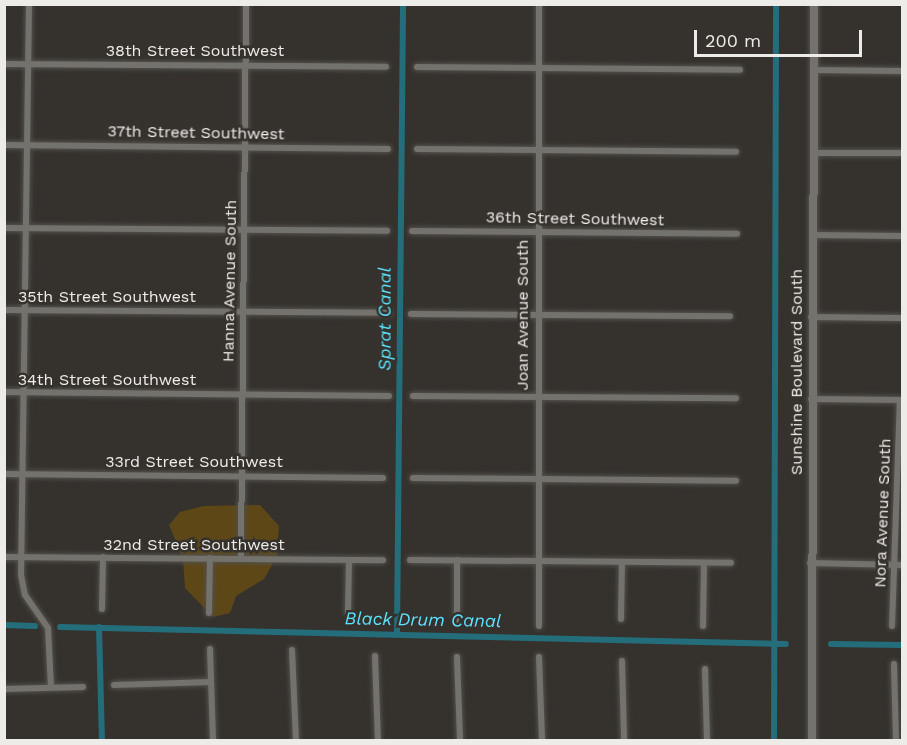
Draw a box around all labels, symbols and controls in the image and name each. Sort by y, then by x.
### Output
scale bar [697,18,865,56]
text: 200 m [705,30,761,51]
street label: 38th Street Southwest [106,41,284,61]
street label: 37th Street Southwest [107,122,285,144]
street label: Hanna Avenue South [219,199,241,363]
street label: 36th Street Southwest [486,208,664,230]
street label: Joan Avenue South [513,239,533,391]
water label: Sprat Canal [374,267,396,371]
street label: Sunshine Boulevard South [787,269,807,475]
street label: 35th Street Southwest [18,287,196,307]
street label: 34th Street Southwest [18,370,196,390]
street label: Nora Avenue South [871,438,895,588]
street label: 33rd Street Southwest [105,452,283,472]
street label: 32nd Street Southwest [103,535,285,555]
water label: Black Drum Canal [344,608,502,632]

